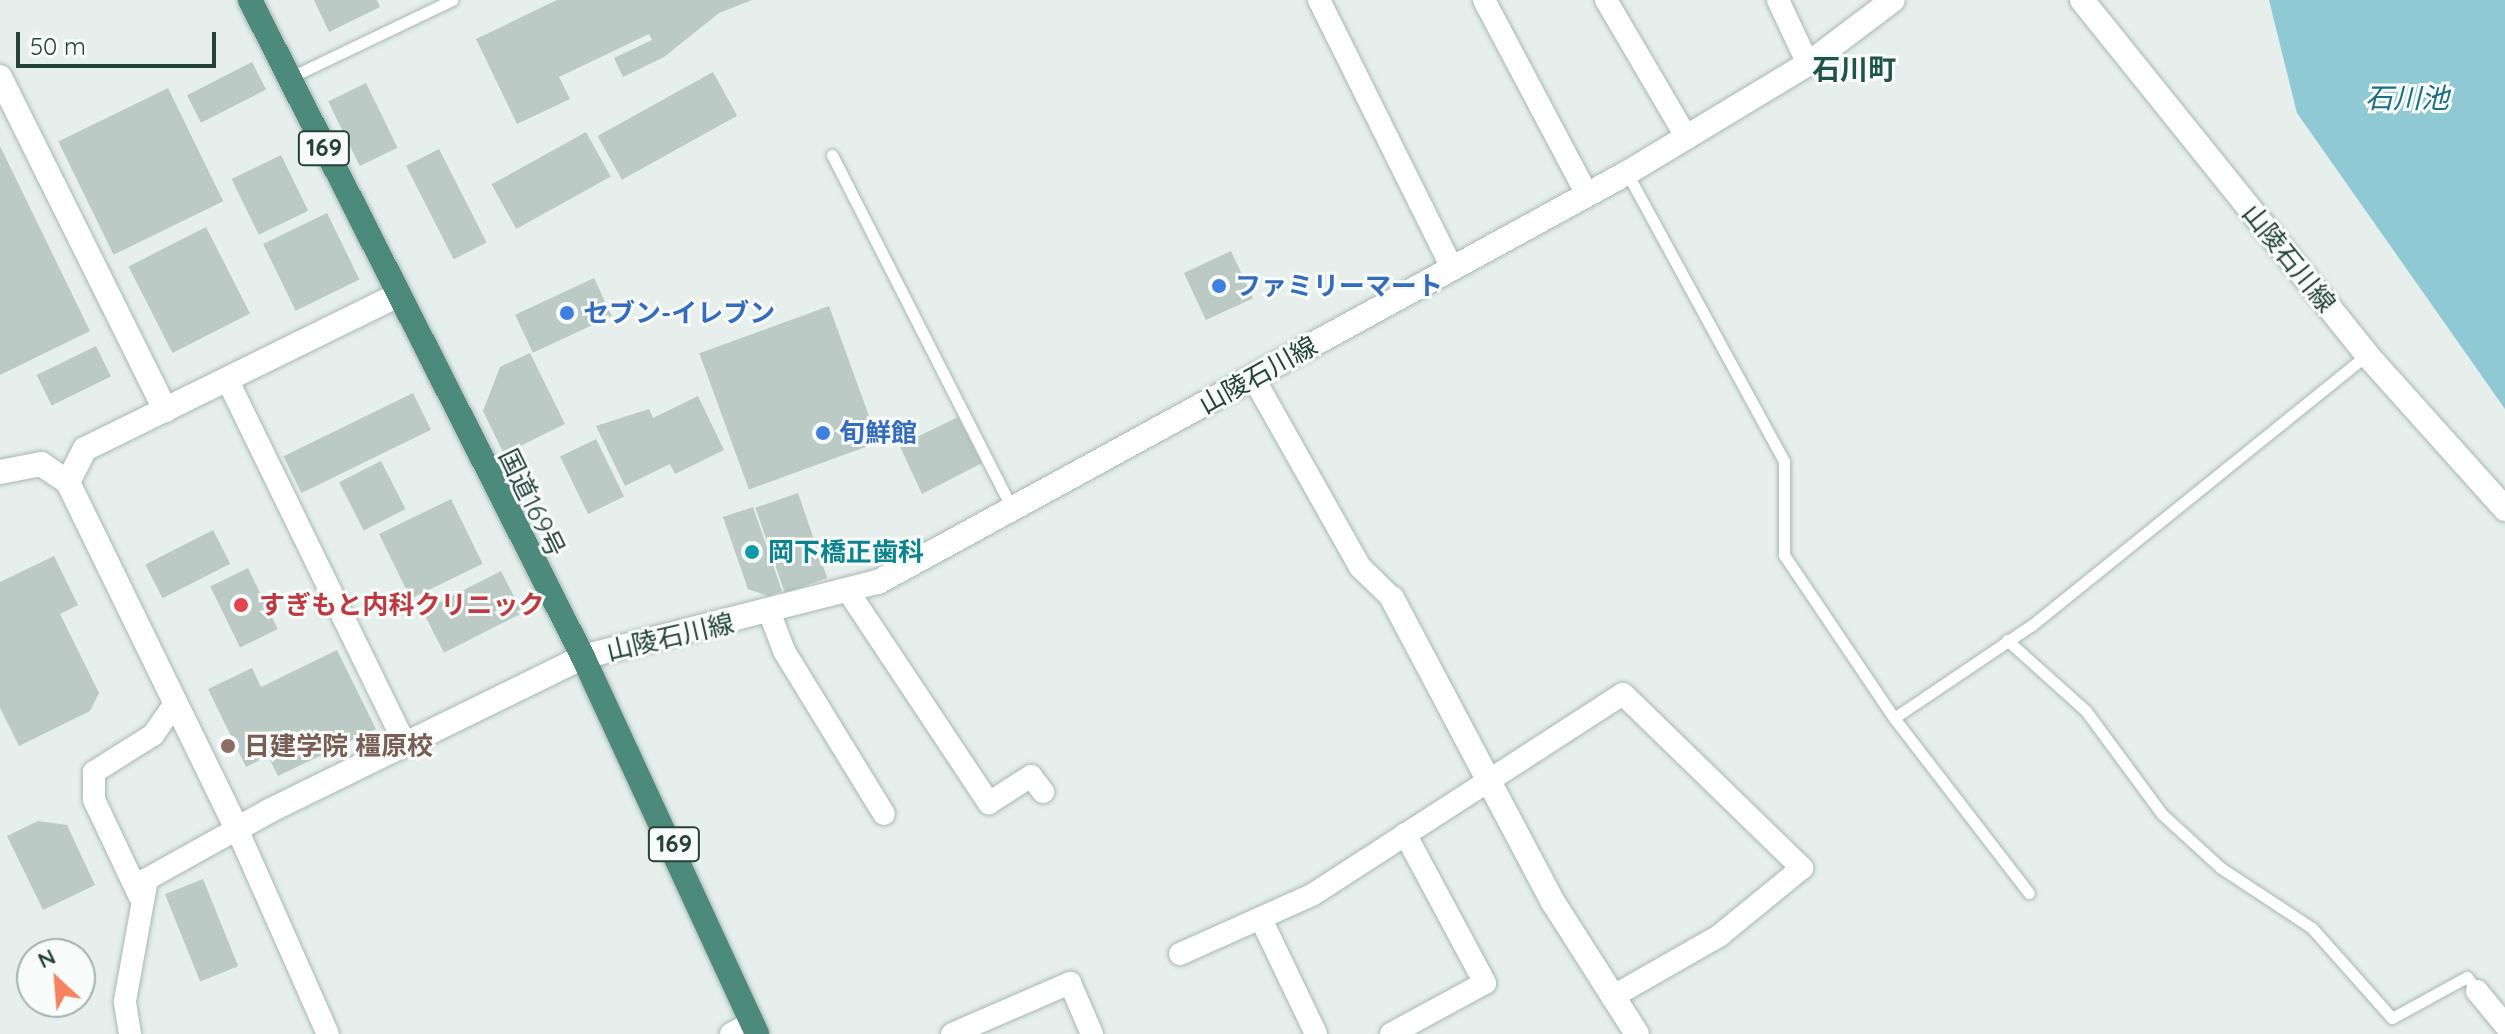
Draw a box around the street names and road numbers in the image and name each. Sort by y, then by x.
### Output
road number: 169 [296,128,352,168]
street label: 山陵石川線 [2236,198,2342,318]
street label: 山陵石川線 [1194,330,1322,420]
street label: 国道169号 [493,444,571,562]
street label: 山陵石川線 [603,607,737,667]
road number: 169 [646,824,702,864]

